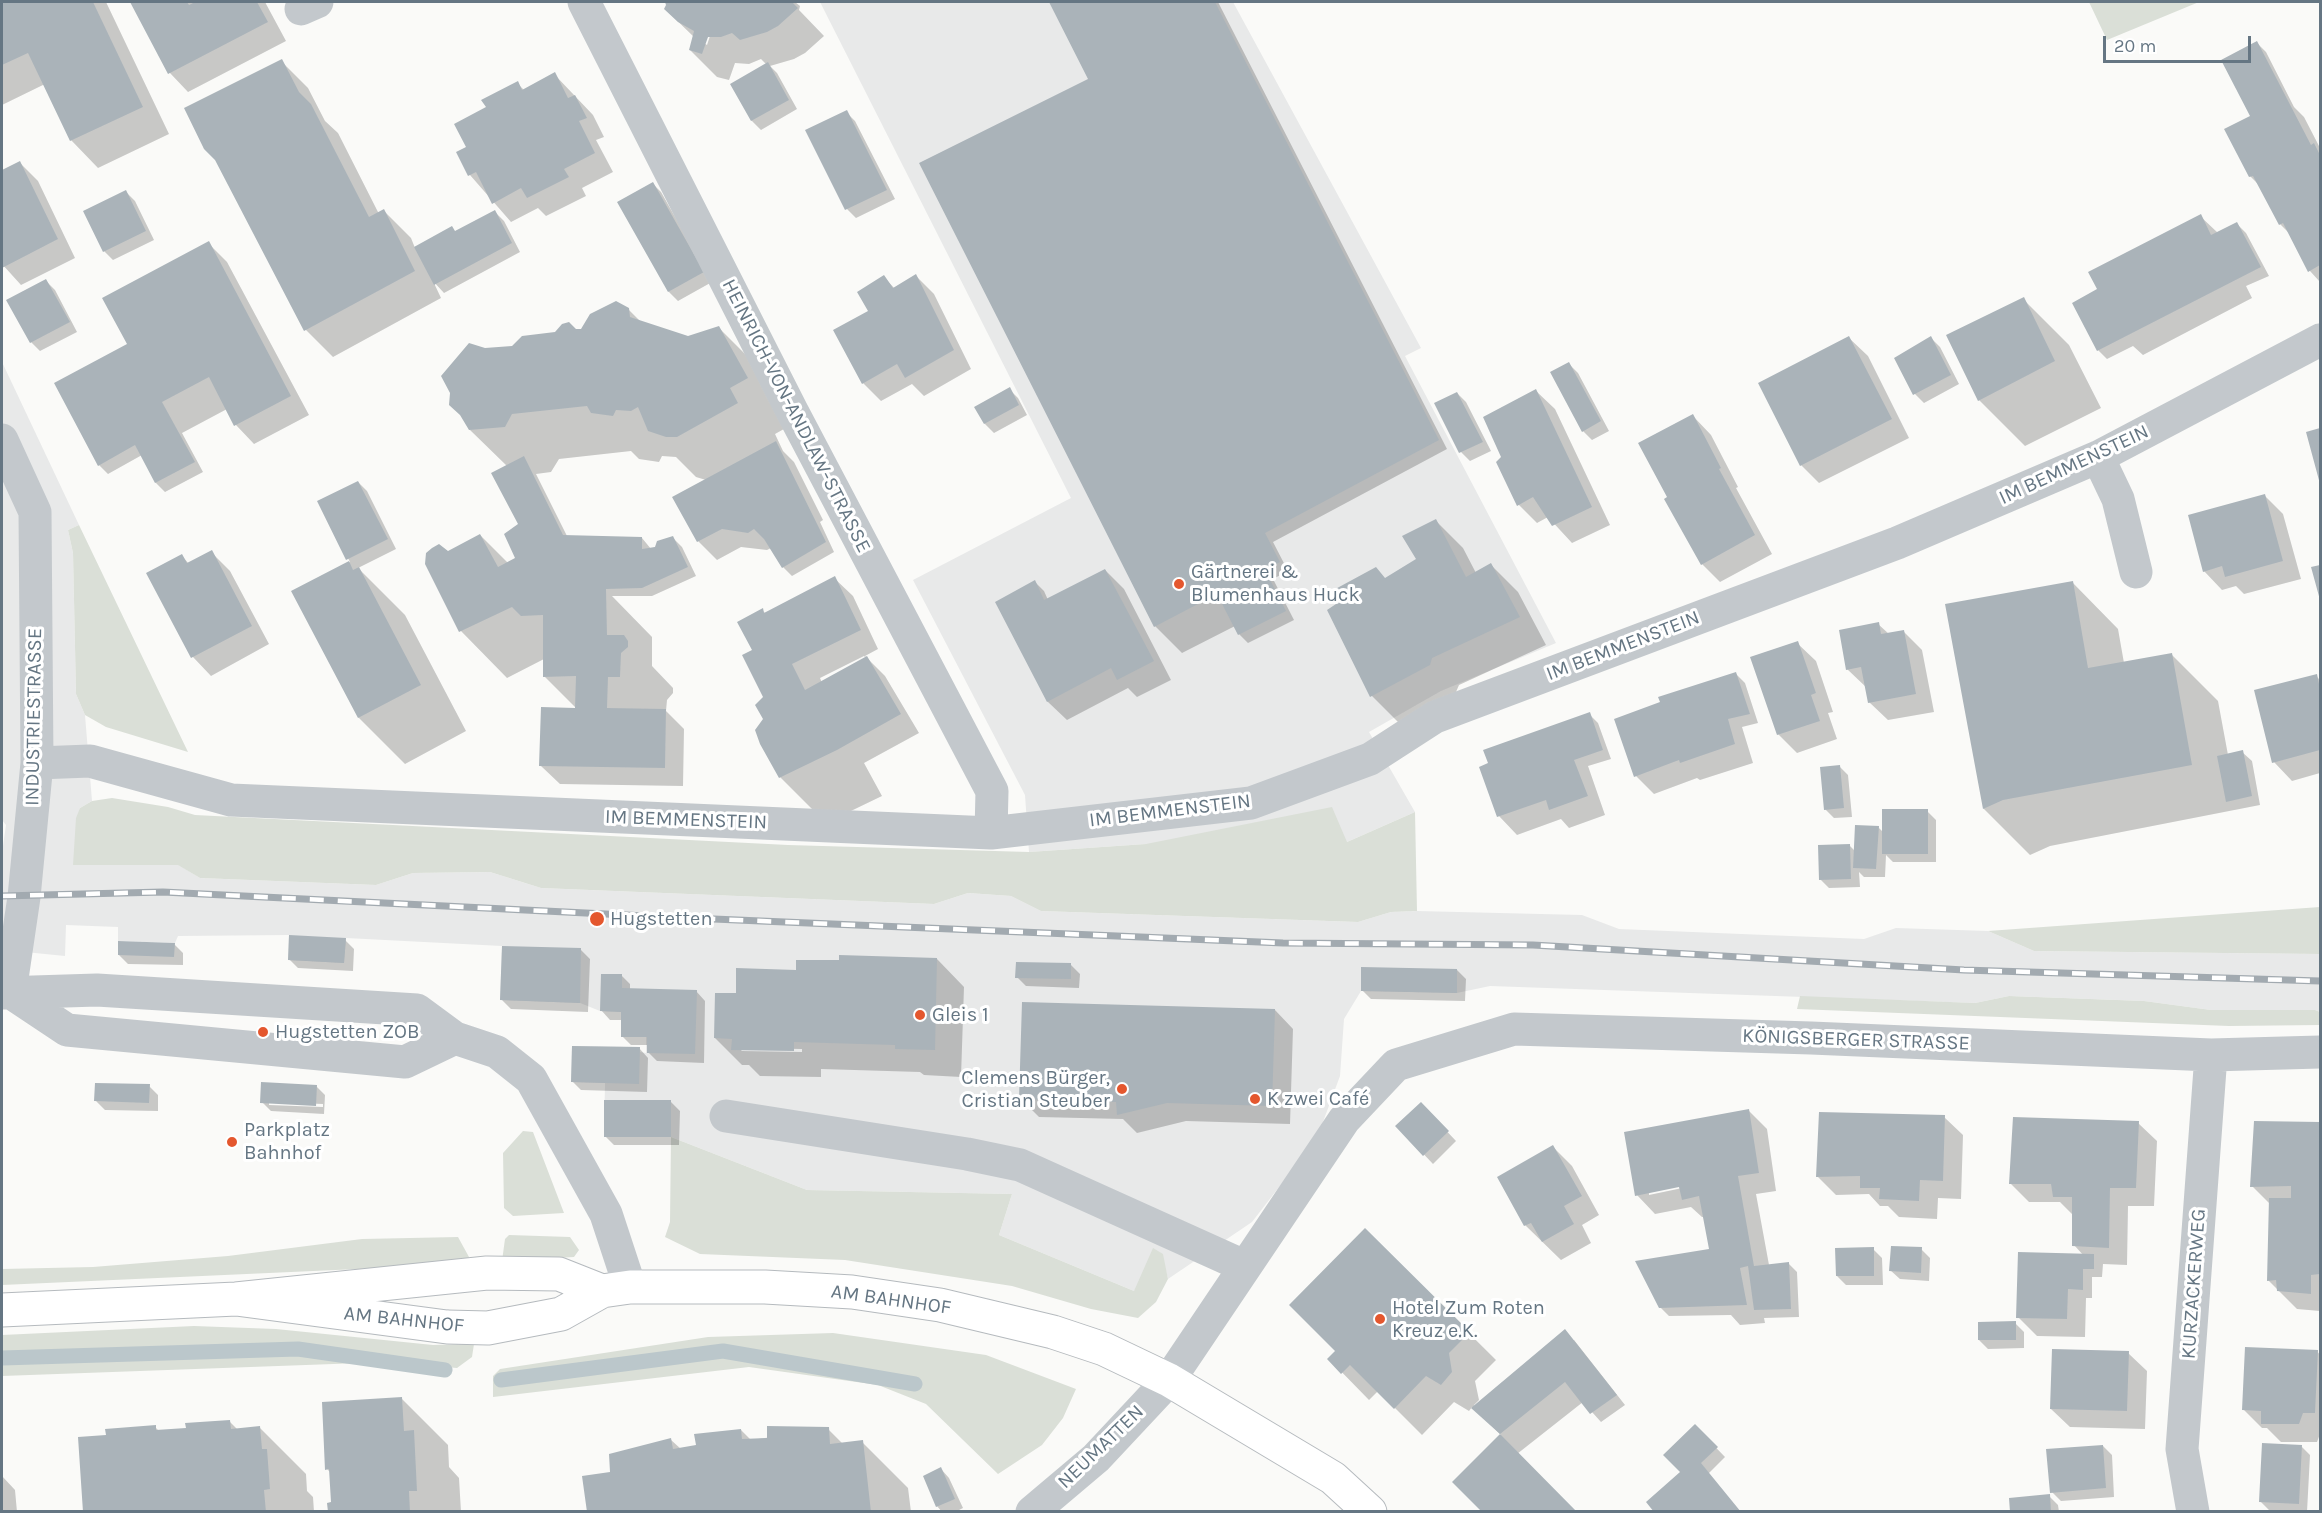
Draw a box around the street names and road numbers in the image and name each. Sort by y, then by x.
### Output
street label: HEINRICH-VON-ANDLAW-STRASSE [716,275,876,557]
street label: IM BEMMENSTEIN [1995,420,2153,510]
street label: IM BEMMENSTEIN [1543,606,1703,686]
street label: INDUSTRIESTRASSE [20,628,48,806]
street label: IM BEMMENSTEIN [1088,789,1252,833]
street label: IM BEMMENSTEIN [604,805,768,835]
street label: KÖNIGSBERGER STRASSE [1742,1024,1970,1056]
street label: KURZACKERWEG [2177,1208,2211,1360]
street label: AM BAHNHOF [829,1280,953,1320]
street label: AM BAHNHOF [343,1302,465,1338]
street label: NEUMATTEN [1053,1400,1149,1494]

